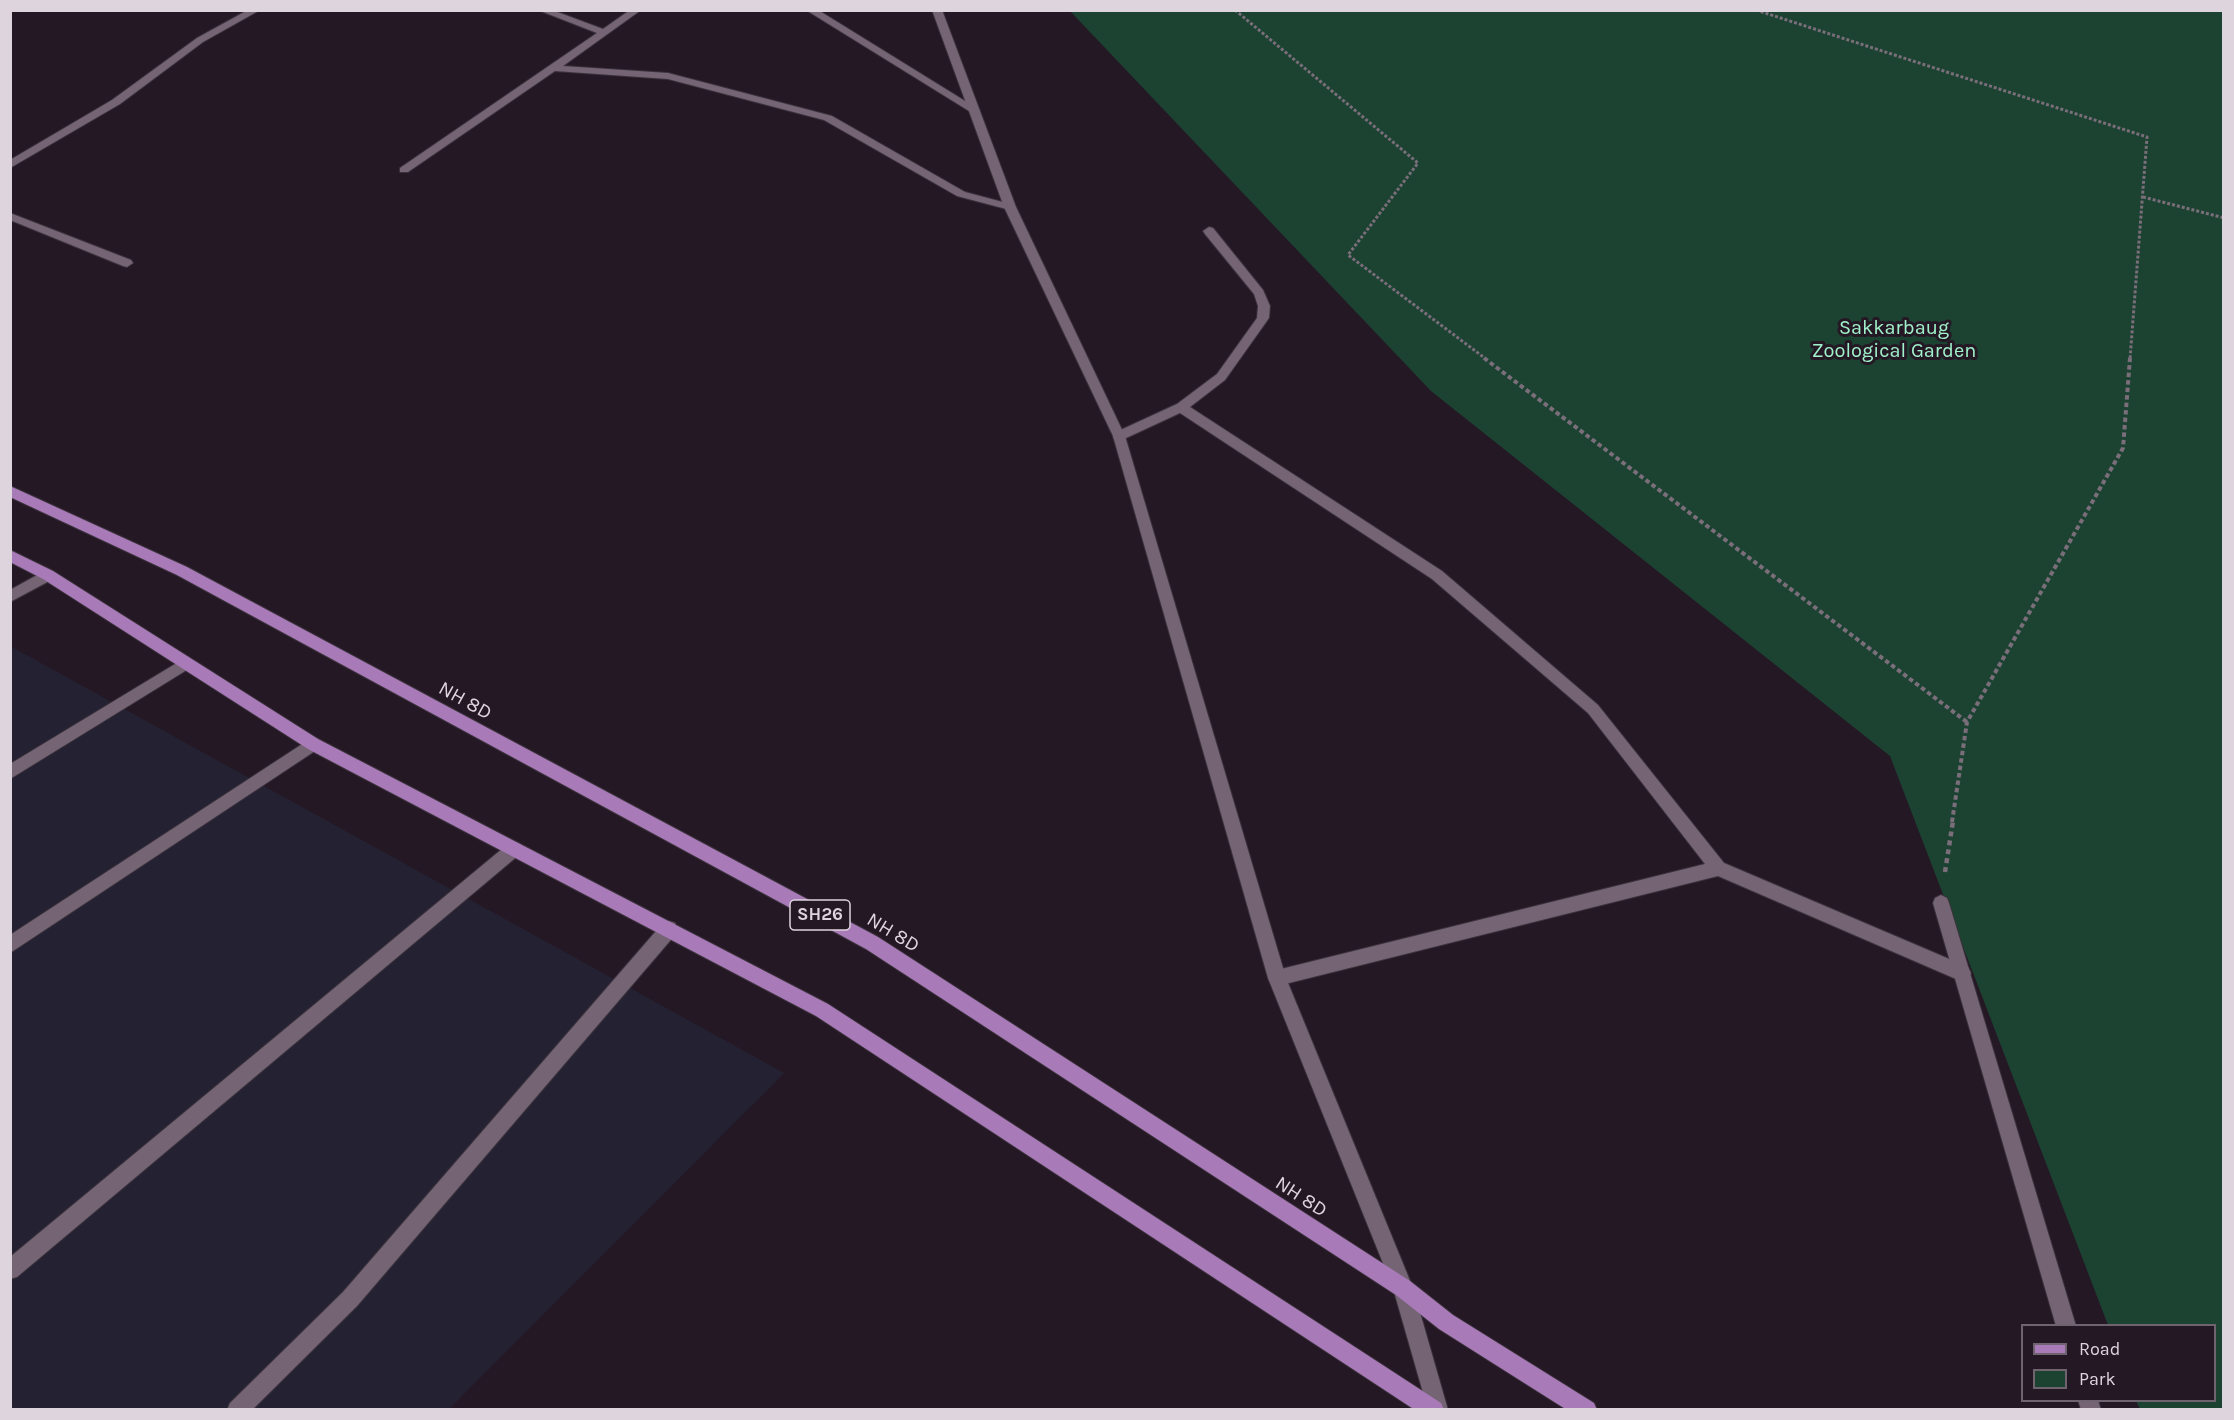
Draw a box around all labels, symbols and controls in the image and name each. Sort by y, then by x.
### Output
park label: Sakkarbaug Zoological Garden [1812,316,1976,363]
street label: NH 8D [434,677,496,725]
road number: SH26 [790,900,850,930]
street label: NH 8D [862,908,924,958]
street label: NH 8D [1270,1171,1332,1223]
legend [2021,1324,2216,1402]
text: Road [2079,1338,2120,1360]
text: Park [2079,1368,2116,1390]

